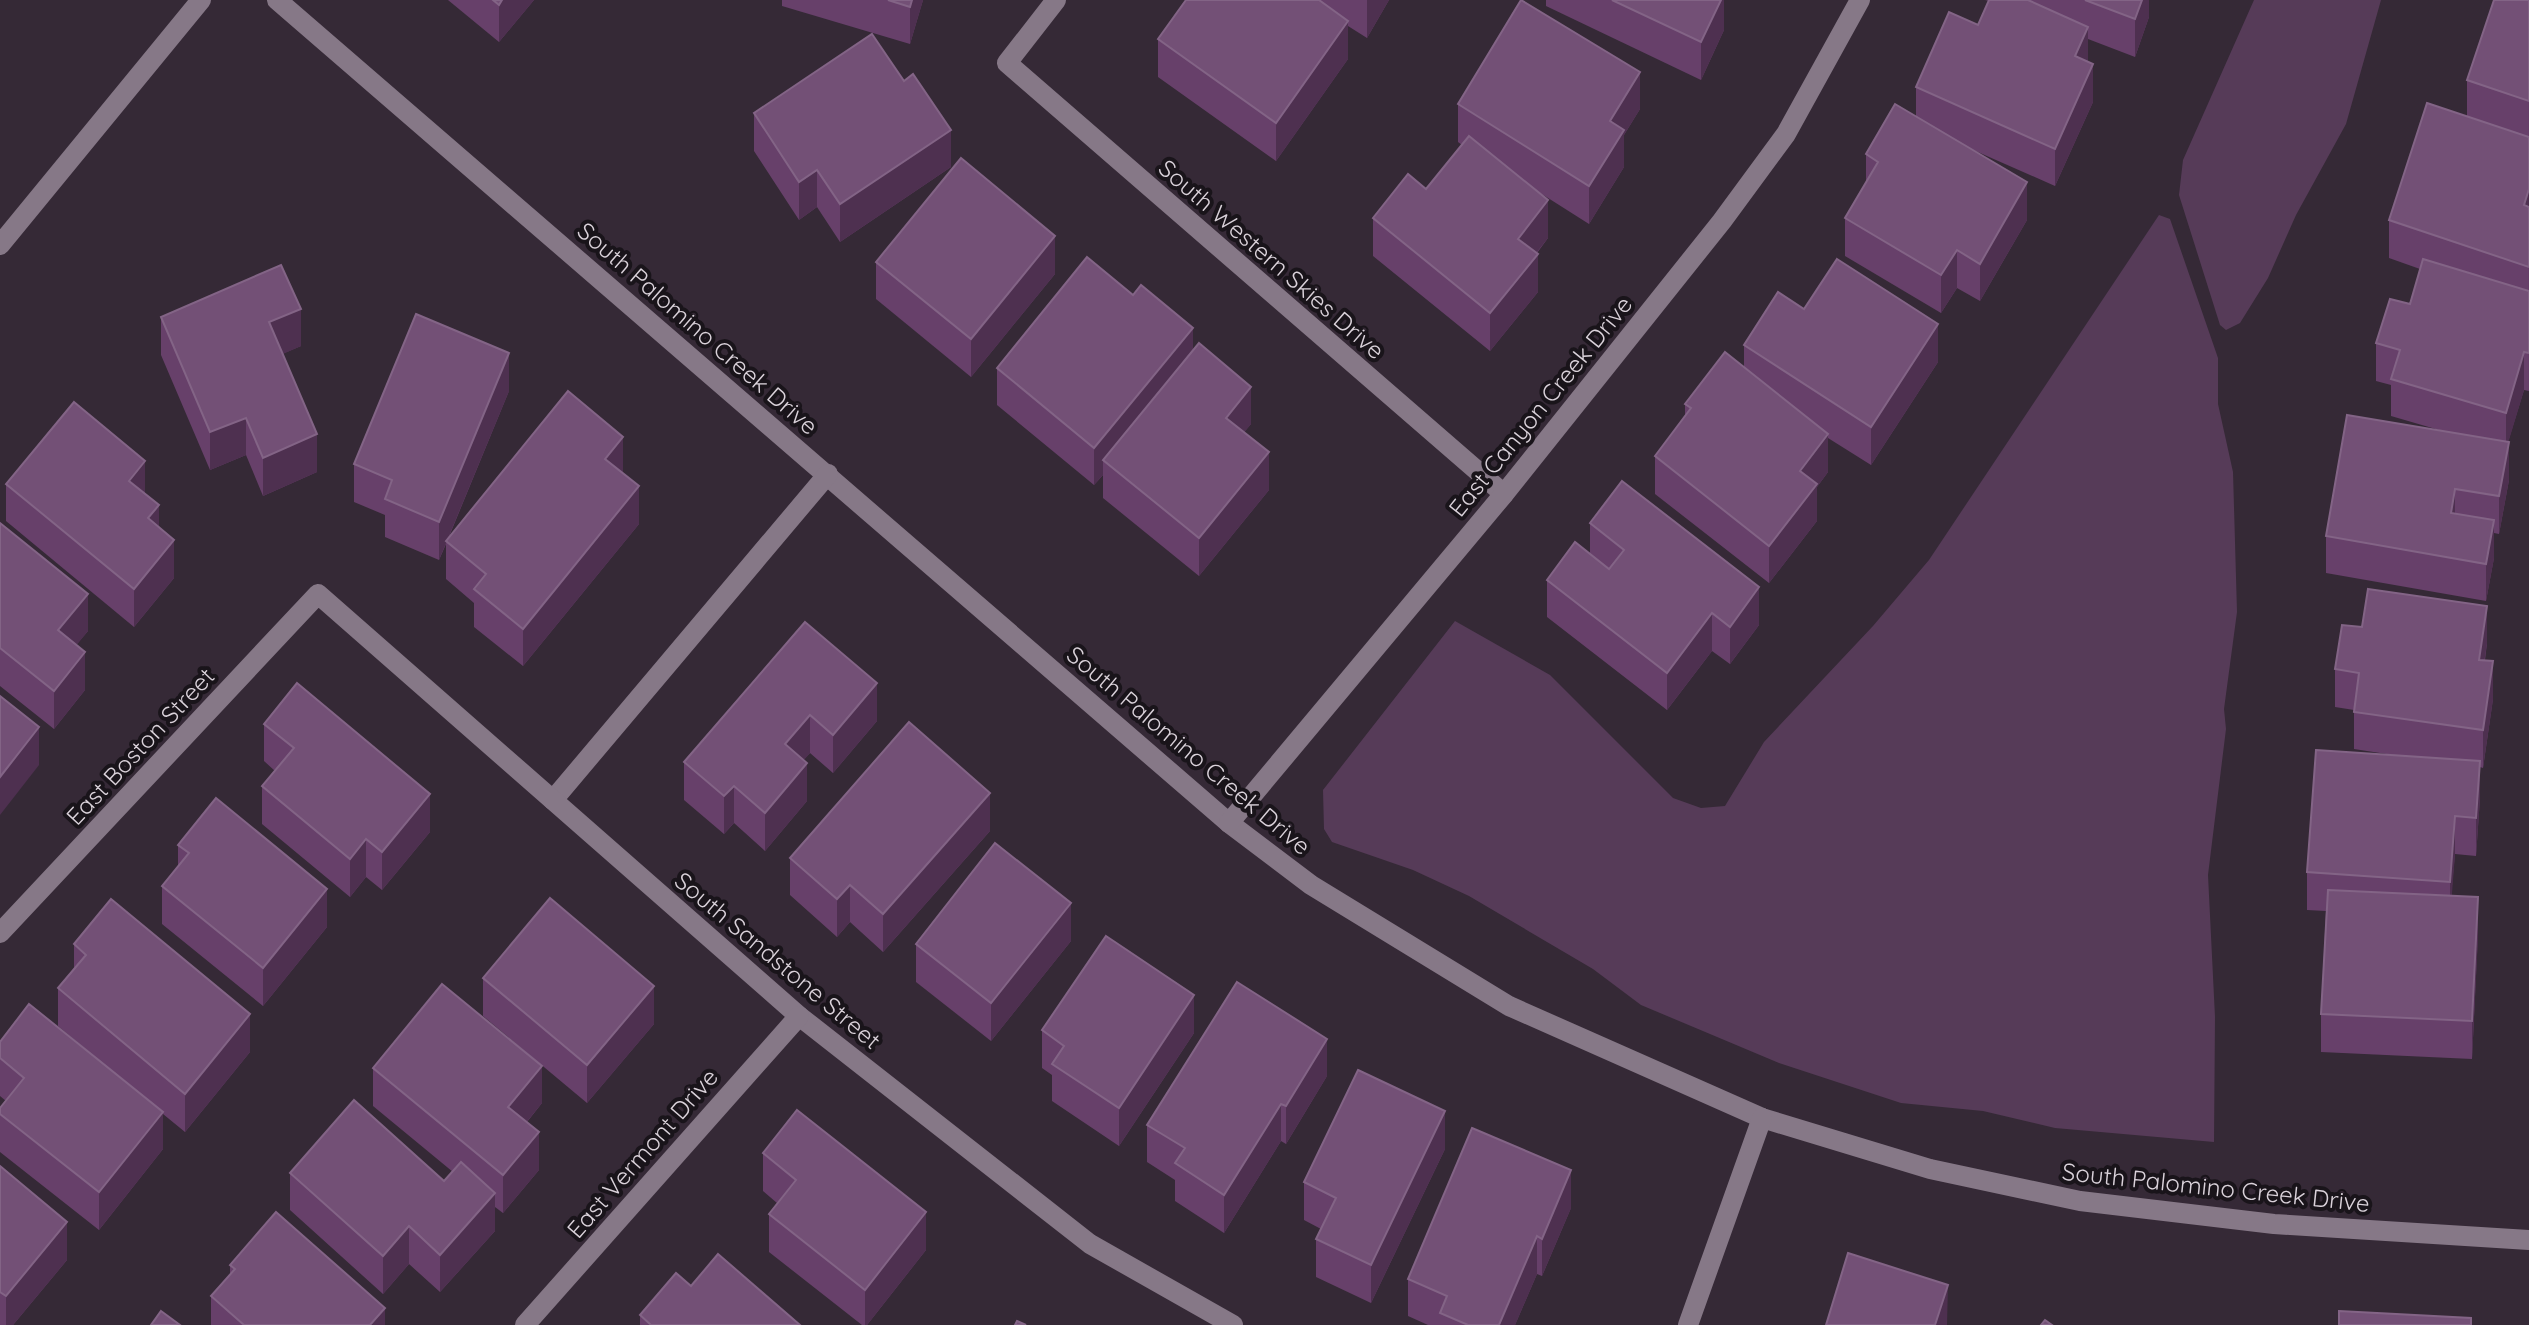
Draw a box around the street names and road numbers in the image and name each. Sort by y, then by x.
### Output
street label: South Western Skies Drive [1153,153,1391,365]
street label: South Palomino Creek Drive [572,215,824,441]
street label: East Canyon Creek Drive [1442,290,1638,522]
street label: South Palomino Creek Drive [1061,639,1317,861]
street label: East Boston Street [59,661,221,831]
street label: South Sandstone Street [669,865,887,1055]
street label: East Vermont Drive [560,1062,724,1244]
street label: South Palomino Creek Drive [2061,1156,2371,1218]

